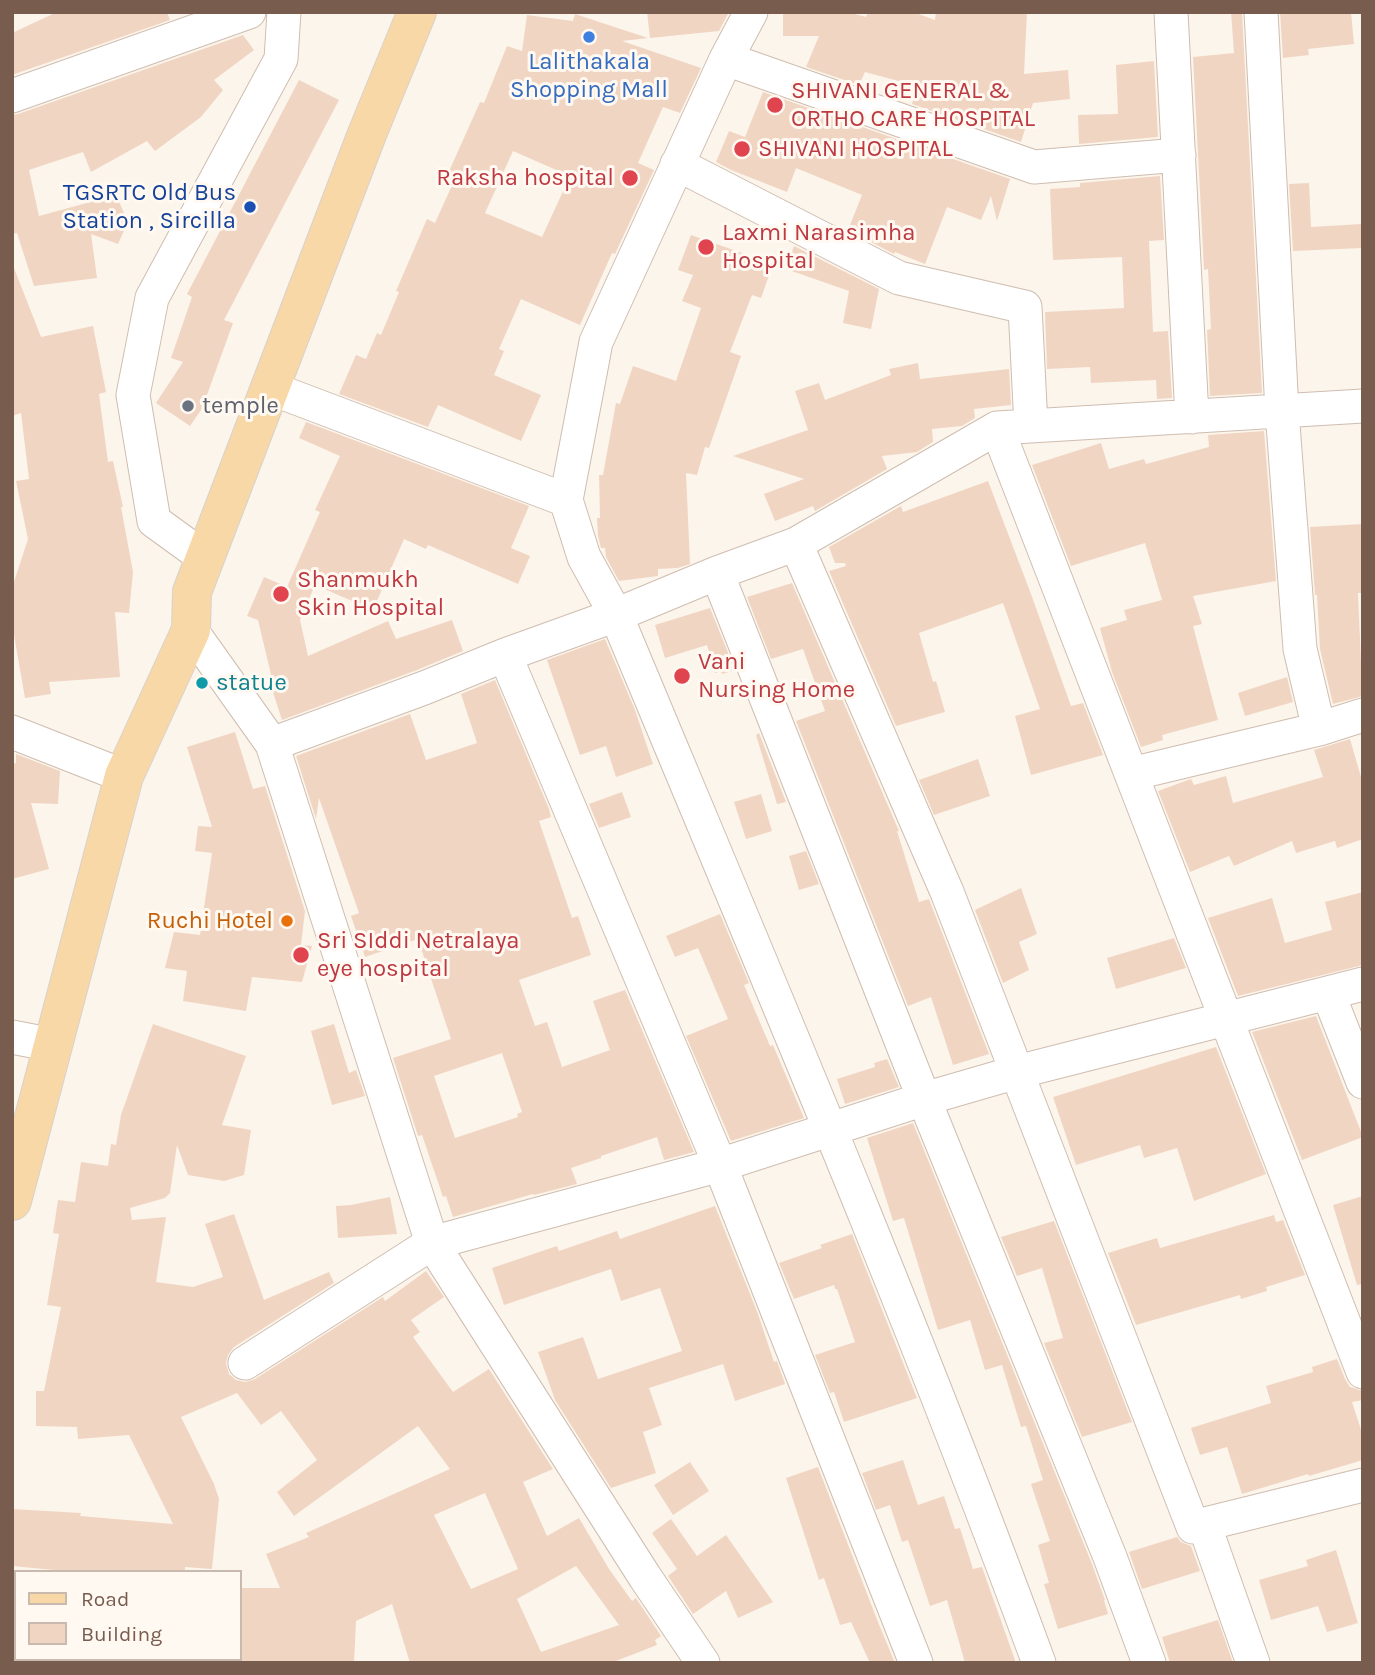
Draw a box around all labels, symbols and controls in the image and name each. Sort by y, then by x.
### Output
marker: Lalithakala Shopping Mall [581,29,597,45]
place label: Lalithakala Shopping Mall [510,48,668,104]
place label: SHIVANI GENERAL & ORTHO CARE HOSPITAL [791,77,1035,133]
marker: SHIVANI GENERAL & ORTHO CARE HOSPITAL [765,95,785,115]
place label: SHIVANI HOSPITAL [758,135,953,163]
marker: SHIVANI HOSPITAL [732,139,752,159]
place label: Raksha hospital [436,164,614,192]
marker: Raksha hospital [620,168,640,188]
place label: TGSRTC Old Bus Station , Sircilla [63,179,236,235]
marker: TGSRTC Old Bus Station , Sircilla [242,199,258,215]
place label: Laxmi Narasimha Hospital [722,219,915,275]
marker: Laxmi Narasimha Hospital [696,237,716,257]
place label: temple [202,392,279,420]
marker: temple [180,398,196,414]
place label: Shanmukh Skin Hospital [297,566,444,622]
marker: Shanmukh Skin Hospital [271,584,291,604]
place label: Vani Nursing Home [698,648,855,704]
marker: Vani Nursing Home [672,666,692,686]
place label: statue [216,669,287,697]
marker: statue [194,675,210,691]
place label: Ruchi Hotel [147,907,273,935]
marker: Ruchi Hotel [279,913,295,929]
place label: Sri SIddi Netralaya eye hospital [317,927,520,983]
marker: Sri SIddi Netralaya eye hospital [291,945,311,965]
legend [14,1570,242,1661]
text: Road [81,1587,129,1611]
text: Building [81,1622,162,1646]

